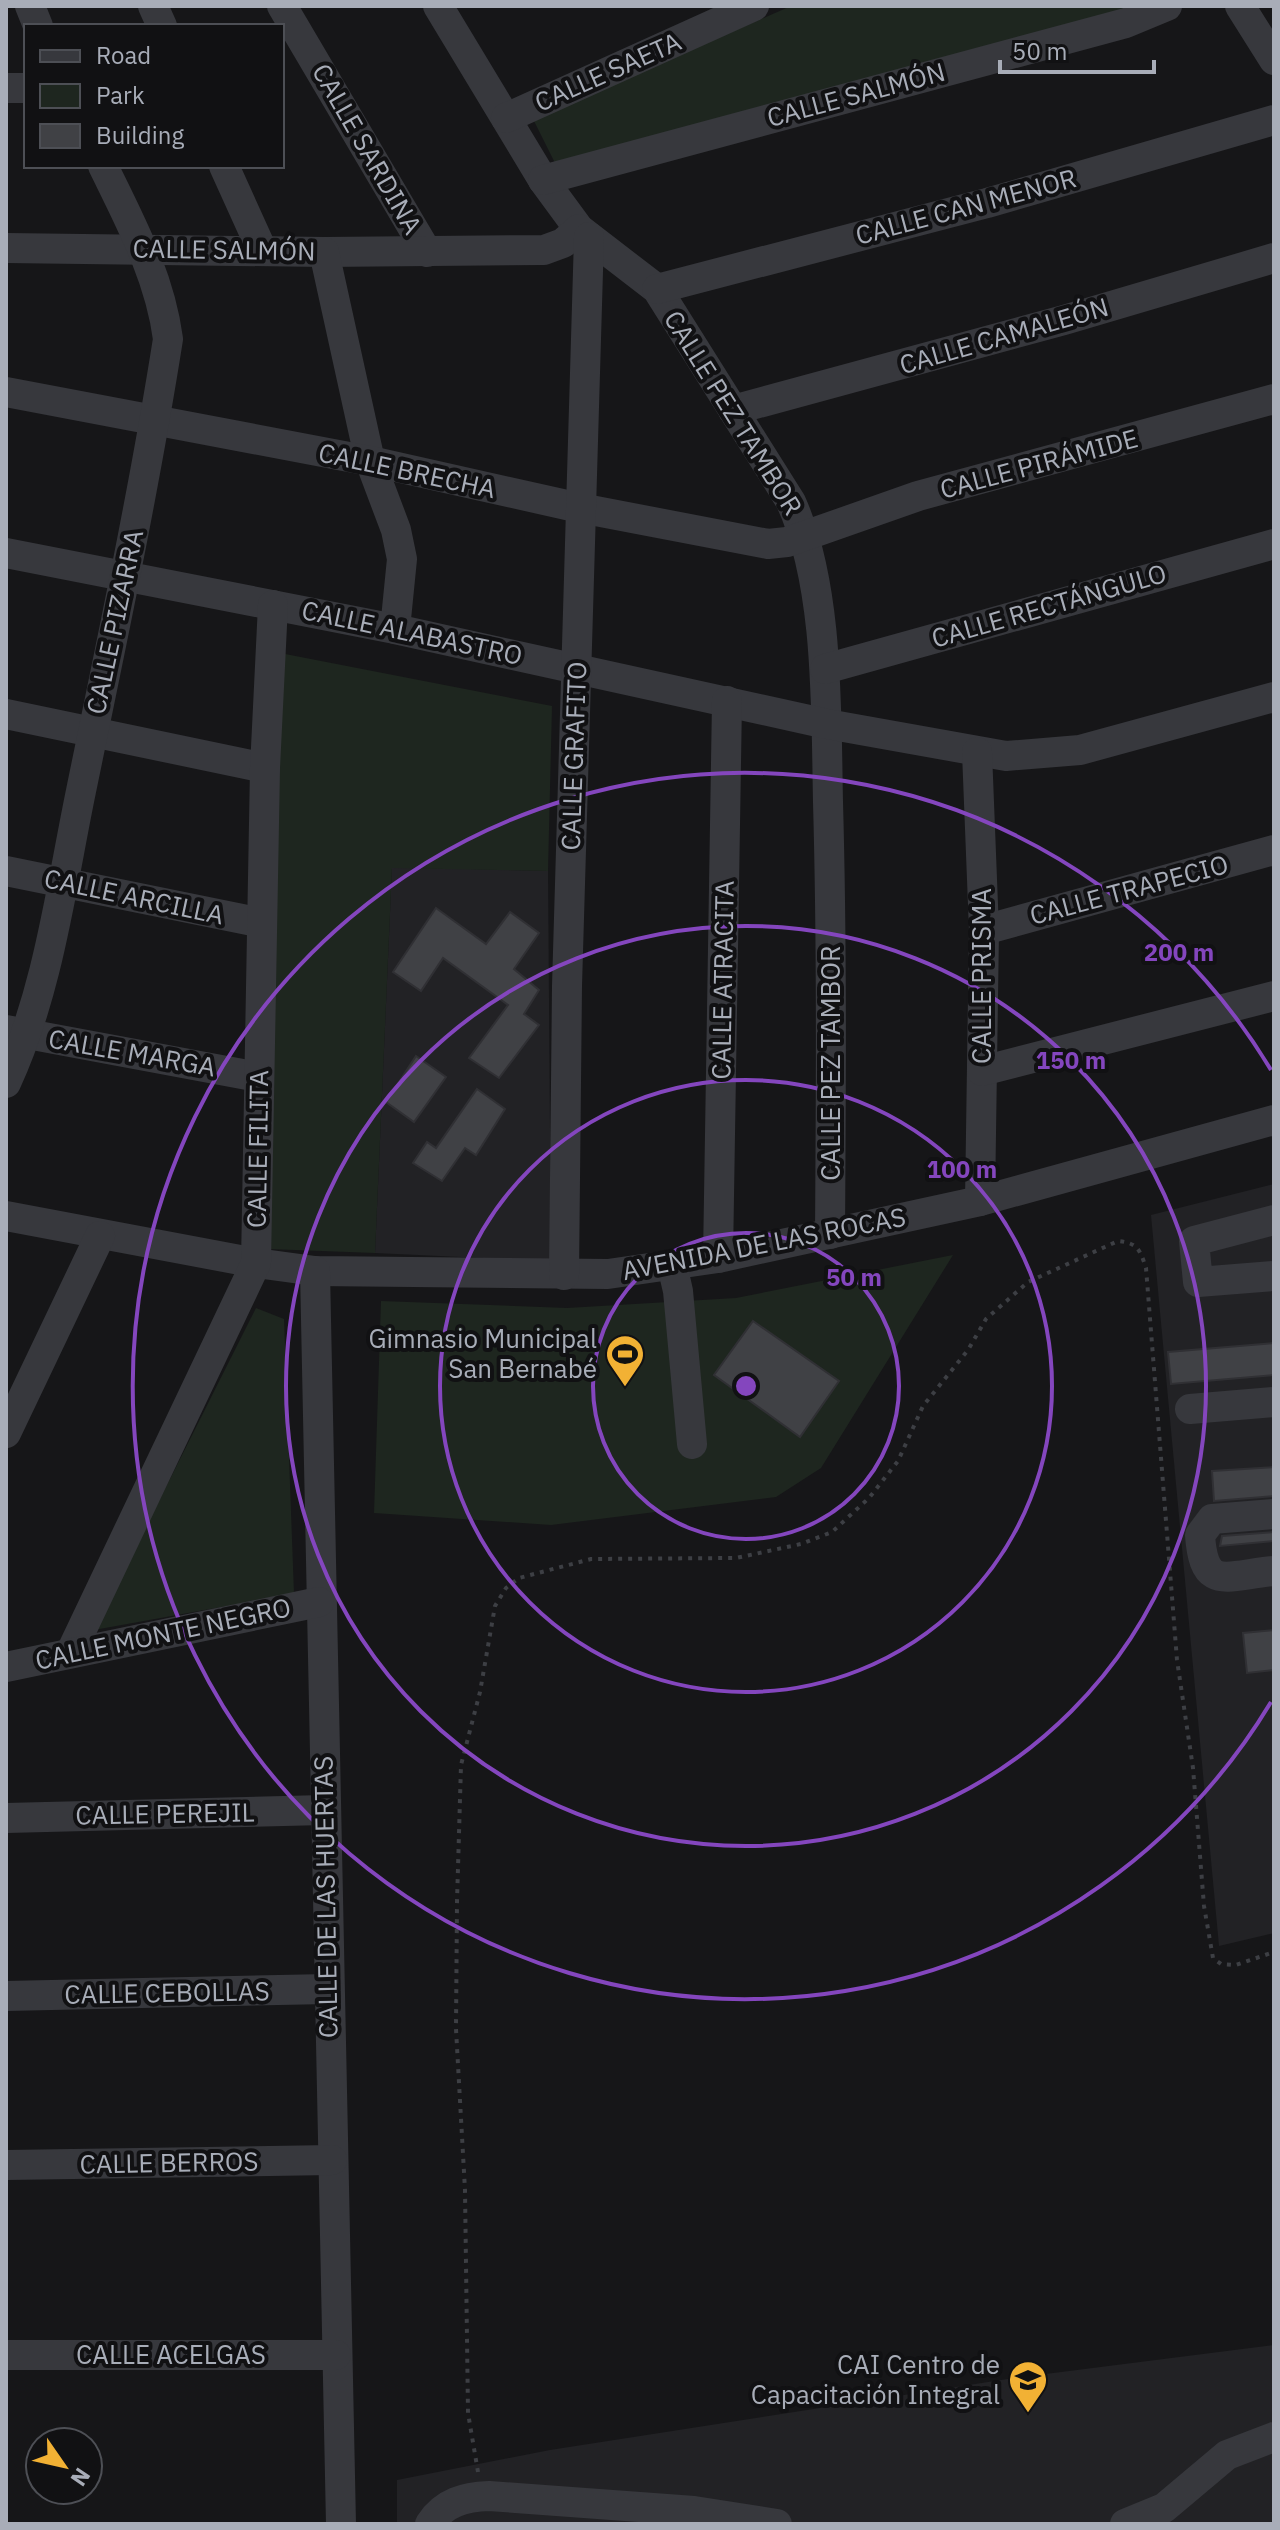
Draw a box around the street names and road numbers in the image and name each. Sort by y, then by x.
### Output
street label: CALLE SAETA [529,24,686,119]
street label: CALLE SALMÓN [763,54,948,134]
street label: CALLE SARDINA [305,57,431,240]
street label: CALLE CAN MENOR [852,160,1080,252]
street label: CALLE SALMÓN [132,230,316,268]
street label: CALLE CAMALEÓN [895,289,1112,381]
street label: CALLE PEZ TAMBOR [657,304,811,521]
street label: CALLE PIRÁMIDE [936,420,1142,506]
street label: CALLE BRECHA [316,435,499,505]
street label: CALLE PIZARRA [78,526,150,717]
street label: CALLE RECTÁNGULO [927,555,1170,655]
street label: CALLE ALABASTRO [299,592,526,672]
street label: CALLE GRAFITO [553,661,593,851]
street label: CALLE TRAPECIO [1026,846,1232,932]
street label: CALLE ARCILLA [41,860,228,932]
street label: CALLE ATRACITA [703,880,741,1080]
street label: CALLE PRISMA [964,888,998,1064]
street label: CALLE PEZ TAMBOR [813,945,847,1181]
street label: CALLE MARGA [46,1021,219,1083]
street label: CALLE FILITA [239,1069,275,1228]
street label: AVENIDA DE LAS ROCAS [619,1199,908,1287]
street label: CALLE MONTE NEGRO [32,1589,294,1677]
street label: CALLE DE LAS HUERTAS [306,1756,344,2039]
street label: CALLE PEREJIL [75,1794,255,1832]
street label: CALLE CEBOLLAS [64,1973,270,2011]
street label: CALLE BERROS [79,2143,259,2181]
street label: CALLE ACELGAS [76,2337,266,2371]

